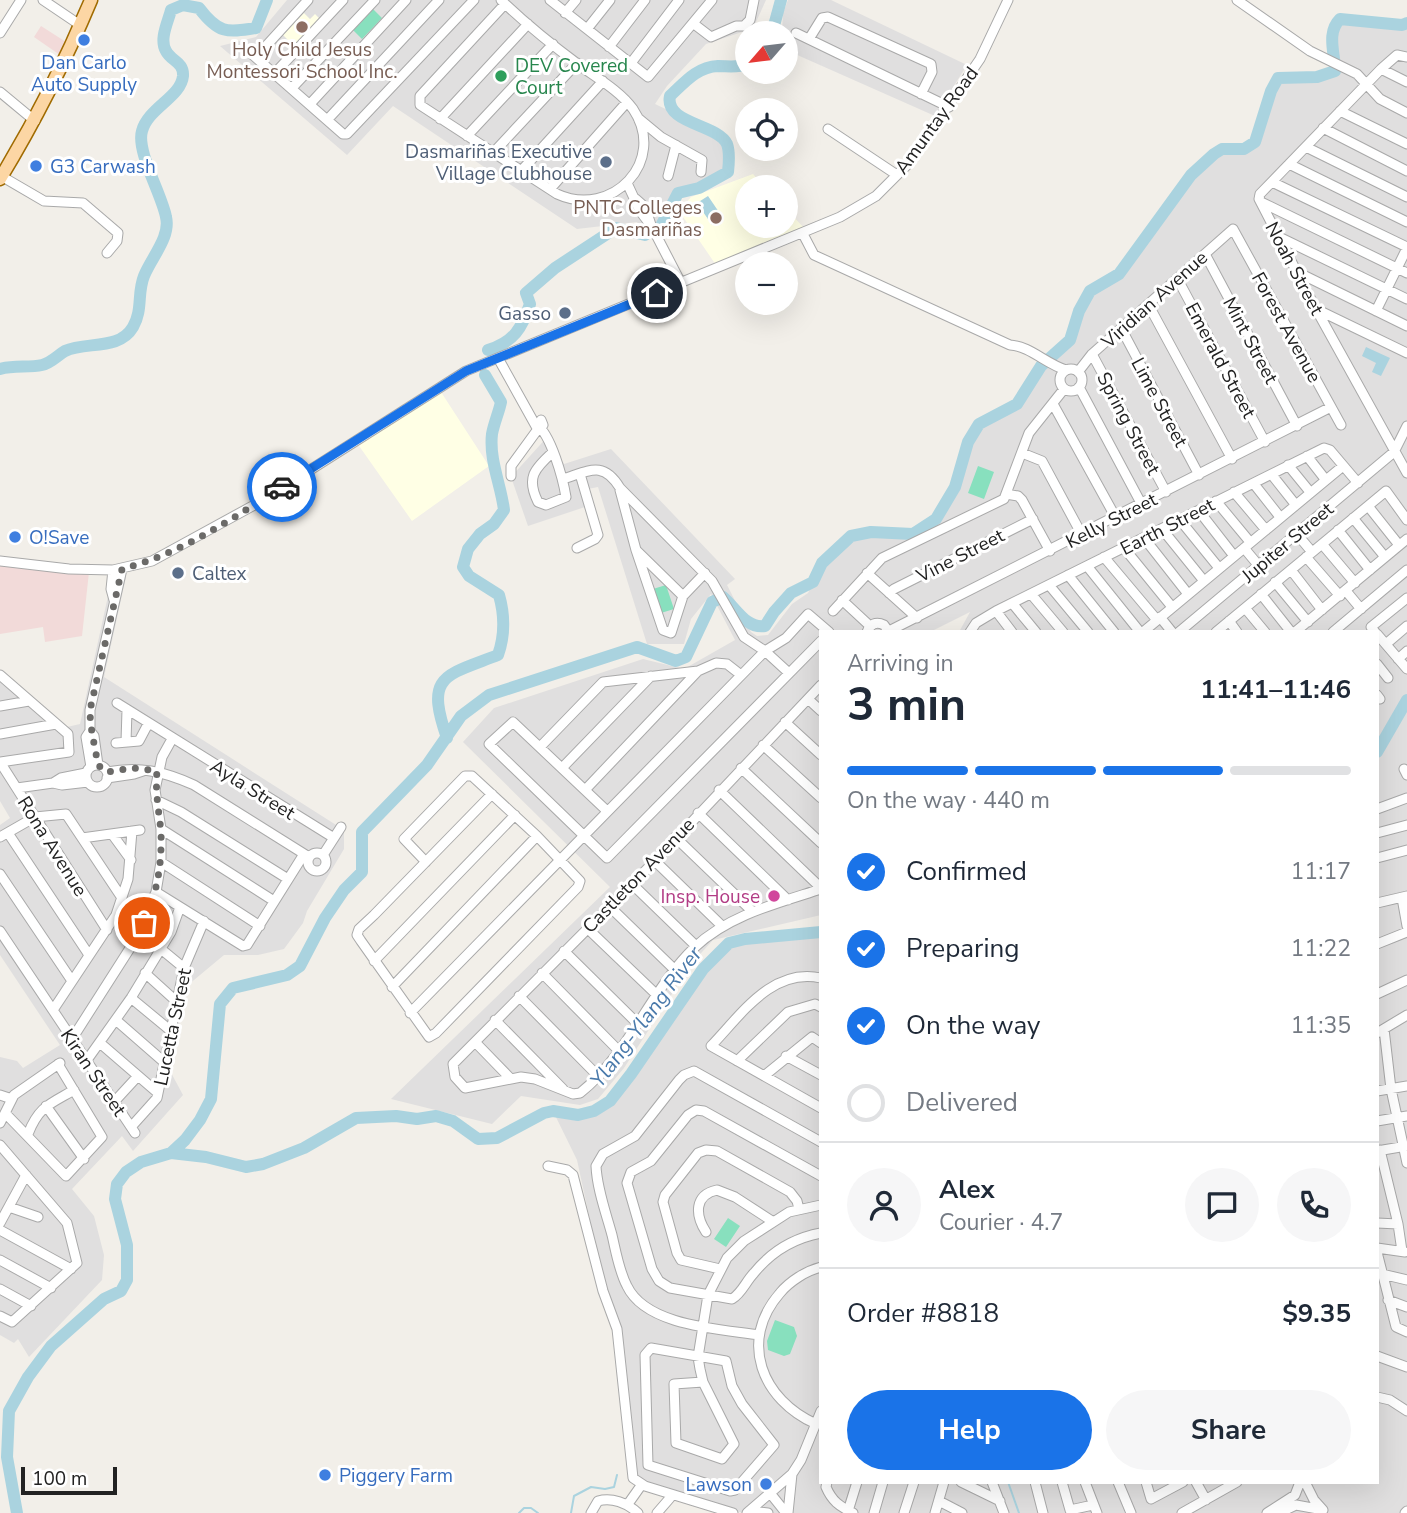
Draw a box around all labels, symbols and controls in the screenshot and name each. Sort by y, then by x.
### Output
marker: Holy Child Jesus Montessori School Inc. [294,19,310,35]
north arrow [735,21,798,84]
map controls [735,21,798,315]
marker: Dan Carlo Auto Supply [76,32,92,48]
place label: Holy Child Jesus Montessori School Inc. [206,37,398,85]
place label: Dan Carlo Auto Supply [31,50,137,98]
place label: DEV Covered Court [515,53,628,101]
street label: Amuntay Road [889,62,985,180]
marker: DEV Covered Court [493,68,509,84]
button: locate [735,98,798,161]
place label: Dasmariñas Executive Village Clubhouse [405,139,592,187]
place label: G3 Carwash [50,154,156,180]
marker: Dasmariñas Executive Village Clubhouse [598,154,614,170]
marker: G3 Carwash [28,158,44,174]
button: + [735,175,798,238]
place label: PNTC Colleges Dasmariñas [573,195,702,243]
marker: PNTC Colleges Dasmariñas [708,210,724,226]
street label: Noah Street [1259,217,1330,320]
street label: Viridian Avenue [1095,245,1213,355]
button: − [735,252,798,315]
pin [627,263,687,323]
street label: Forest Avenue [1245,268,1327,387]
icon: home [638,274,676,312]
street label: Mint Street [1216,293,1284,389]
street label: Emerald Street [1179,298,1262,423]
place label: Gasso [498,301,551,327]
marker: Gasso [557,305,573,321]
street label: Lime Street [1125,353,1194,452]
street label: Spring Street [1090,368,1166,480]
courier [247,452,317,522]
icon: car [263,468,301,506]
street label: Kelly Street [1061,487,1162,555]
street label: Earth Street [1116,492,1219,562]
street label: Jupiter Street [1235,496,1339,590]
street label: Vine Street [911,523,1009,590]
place label: O!Save [29,525,89,551]
marker: O!Save [7,529,23,545]
place label: Caltex [192,561,247,587]
marker: Caltex [170,565,186,581]
text: Arriving in [847,648,954,679]
text: 11:41–11:46 [1200,672,1351,707]
text: 3 min [847,673,966,736]
street label: Ayla Street [205,754,300,826]
text: On the way · 440 m [847,785,1050,816]
street label: Rona Avenue [11,792,93,902]
street label: Castleton Avenue [577,812,701,939]
icon: check [847,853,885,891]
text: Confirmed [906,854,1027,889]
text: 11:17 [1291,856,1351,887]
place label: Insp. House [660,884,760,910]
marker: Insp. House [766,888,782,904]
pin [114,893,174,953]
icon: bag [125,904,163,942]
icon: check [847,930,885,968]
text: Preparing [906,931,1019,966]
text: 11:22 [1291,933,1351,964]
water label: Ylang-Ylang River [584,940,709,1093]
street label: Lucetta Street [148,966,198,1088]
icon: check [847,1007,885,1045]
text: On the way [906,1008,1040,1043]
text: 11:35 [1291,1010,1351,1041]
street label: Kiran Street [54,1024,132,1122]
text: Delivered [906,1085,1018,1120]
button: person [847,1168,921,1242]
button: chat [1185,1168,1259,1242]
button: phone [1277,1168,1351,1242]
text: Alex [939,1172,995,1207]
text: Courier · 4.7 [939,1207,1063,1238]
text: Order #8818 [847,1296,999,1331]
text: $9.35 [1282,1296,1351,1331]
button: Help [847,1390,1092,1470]
button: Share [1106,1390,1351,1470]
place label: Piggery Farm [339,1463,453,1489]
scale bar [21,1464,117,1496]
text: 100 m [32,1466,87,1492]
marker: Piggery Farm [317,1467,333,1483]
place label: Lawson [685,1472,752,1498]
marker: Lawson [758,1476,774,1492]

